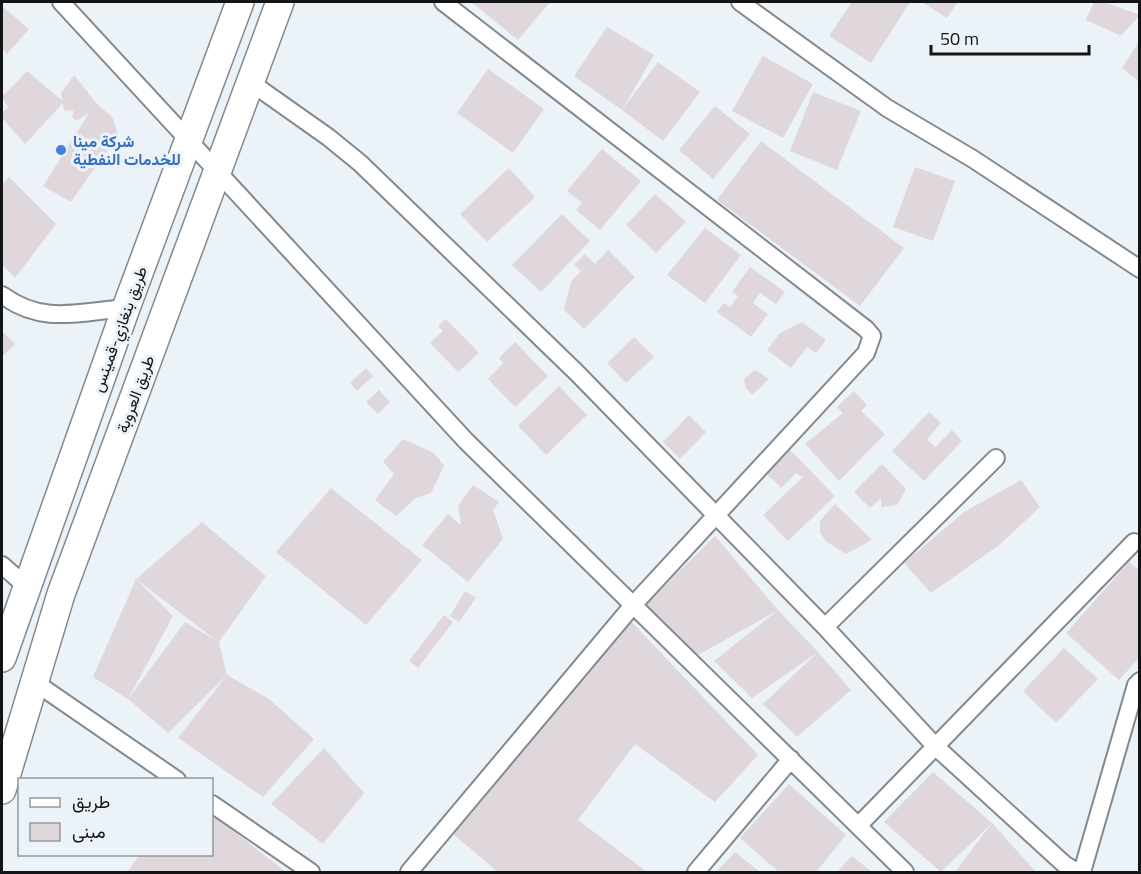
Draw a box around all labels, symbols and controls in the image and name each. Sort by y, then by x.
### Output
scale bar [931,18,1088,56]
text: 50 m [940,25,979,52]
place label: شركة مينا للخدمات النفطية [73,129,181,171]
marker: شركة مينا للخدمات النفطية [54,143,68,157]
street label: طريق بنغازي-قمينس [85,263,155,396]
street label: طريق العروبة [110,352,160,436]
legend [18,778,213,856]
text: طريق [72,788,110,815]
text: مبنى [72,818,106,845]

